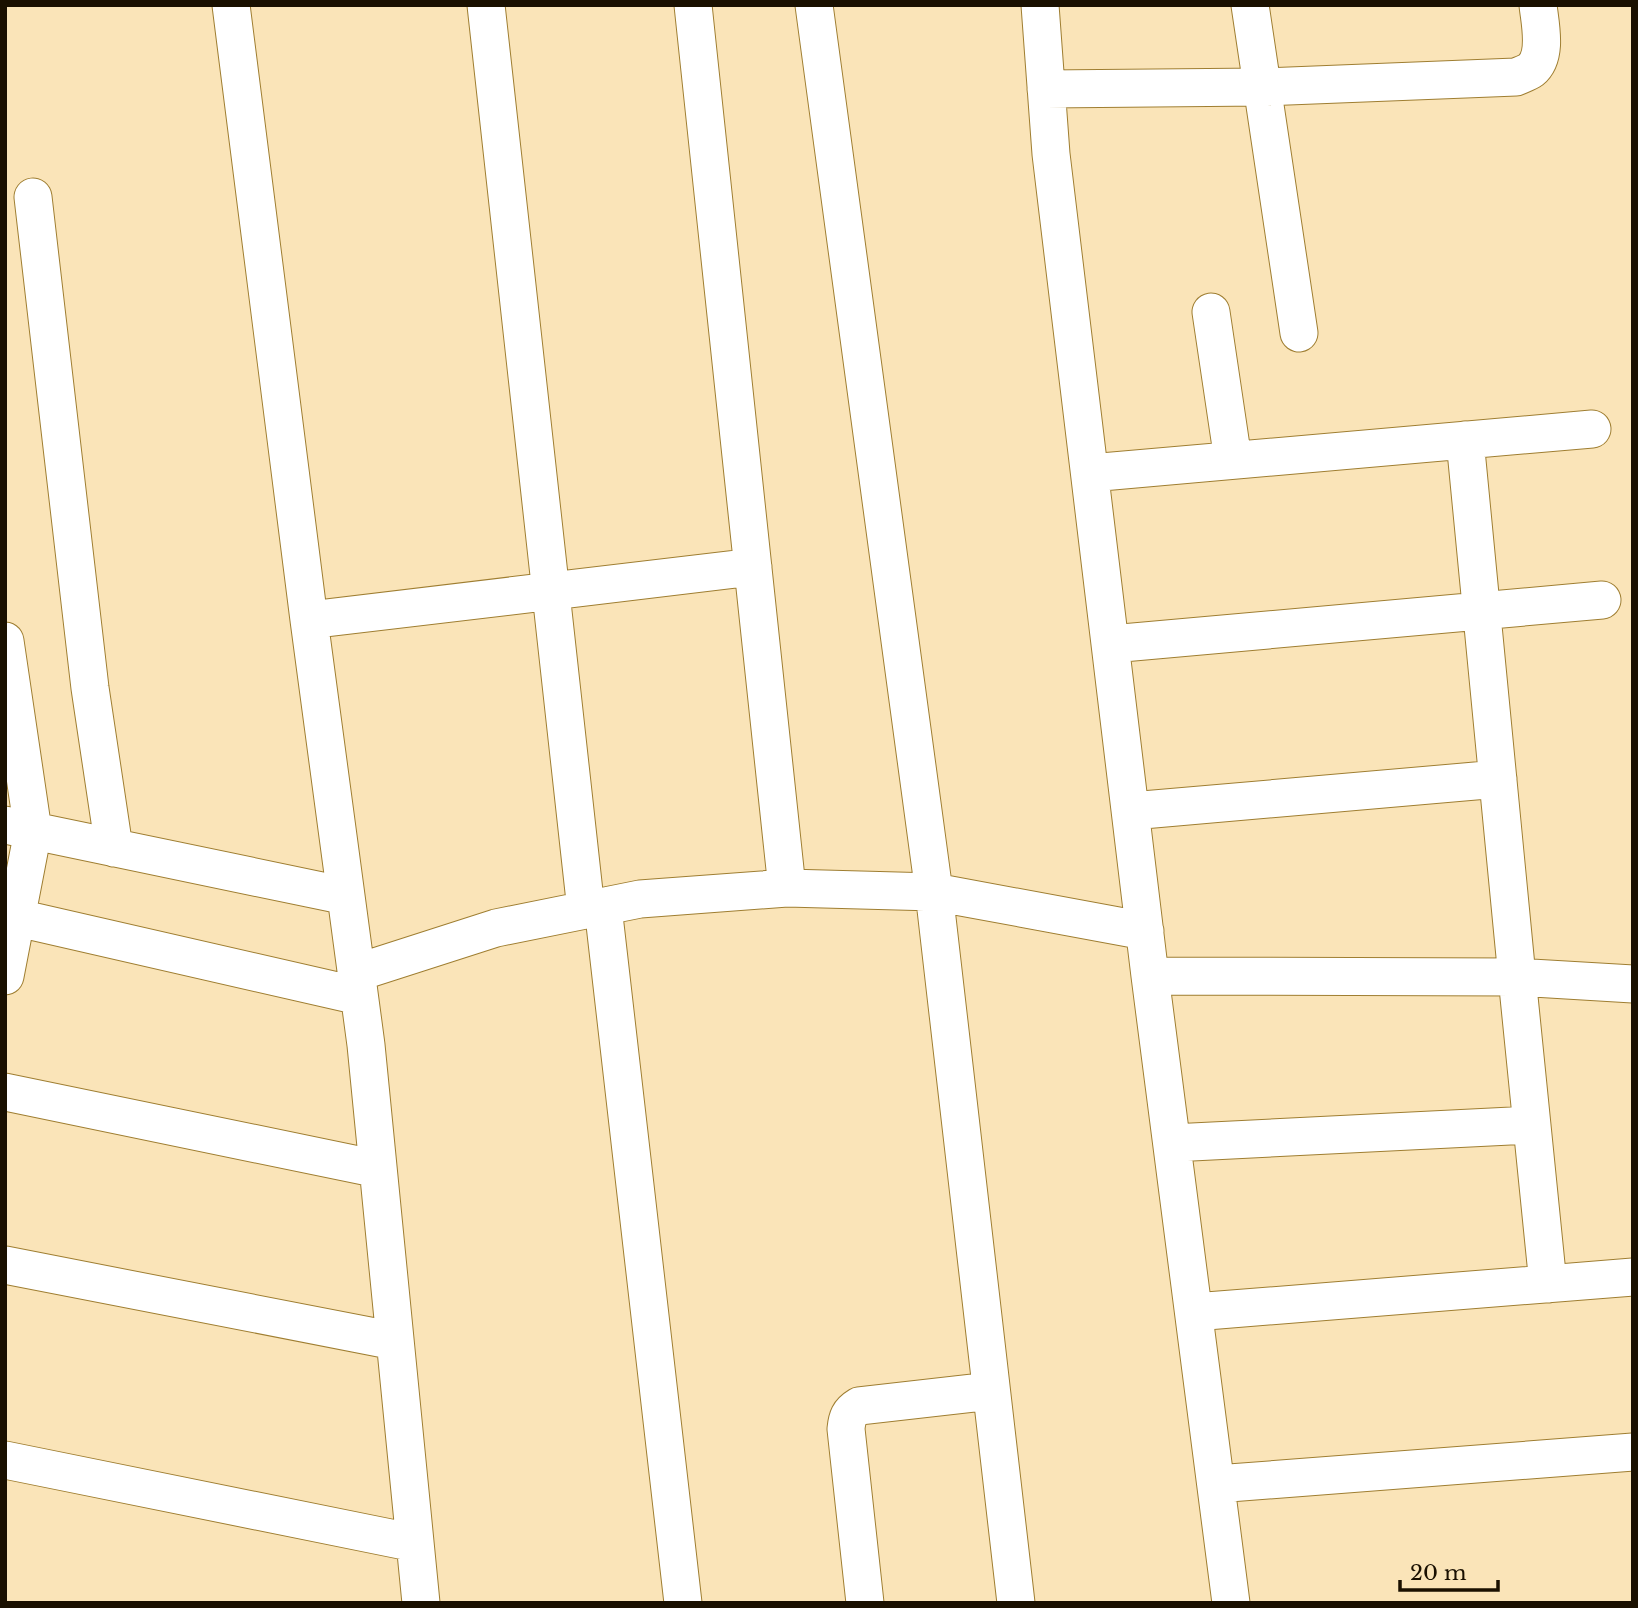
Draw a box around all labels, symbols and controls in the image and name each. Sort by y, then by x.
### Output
scale bar [1400,1548,1498,1592]
text: 20 m [1410,1560,1467,1586]

